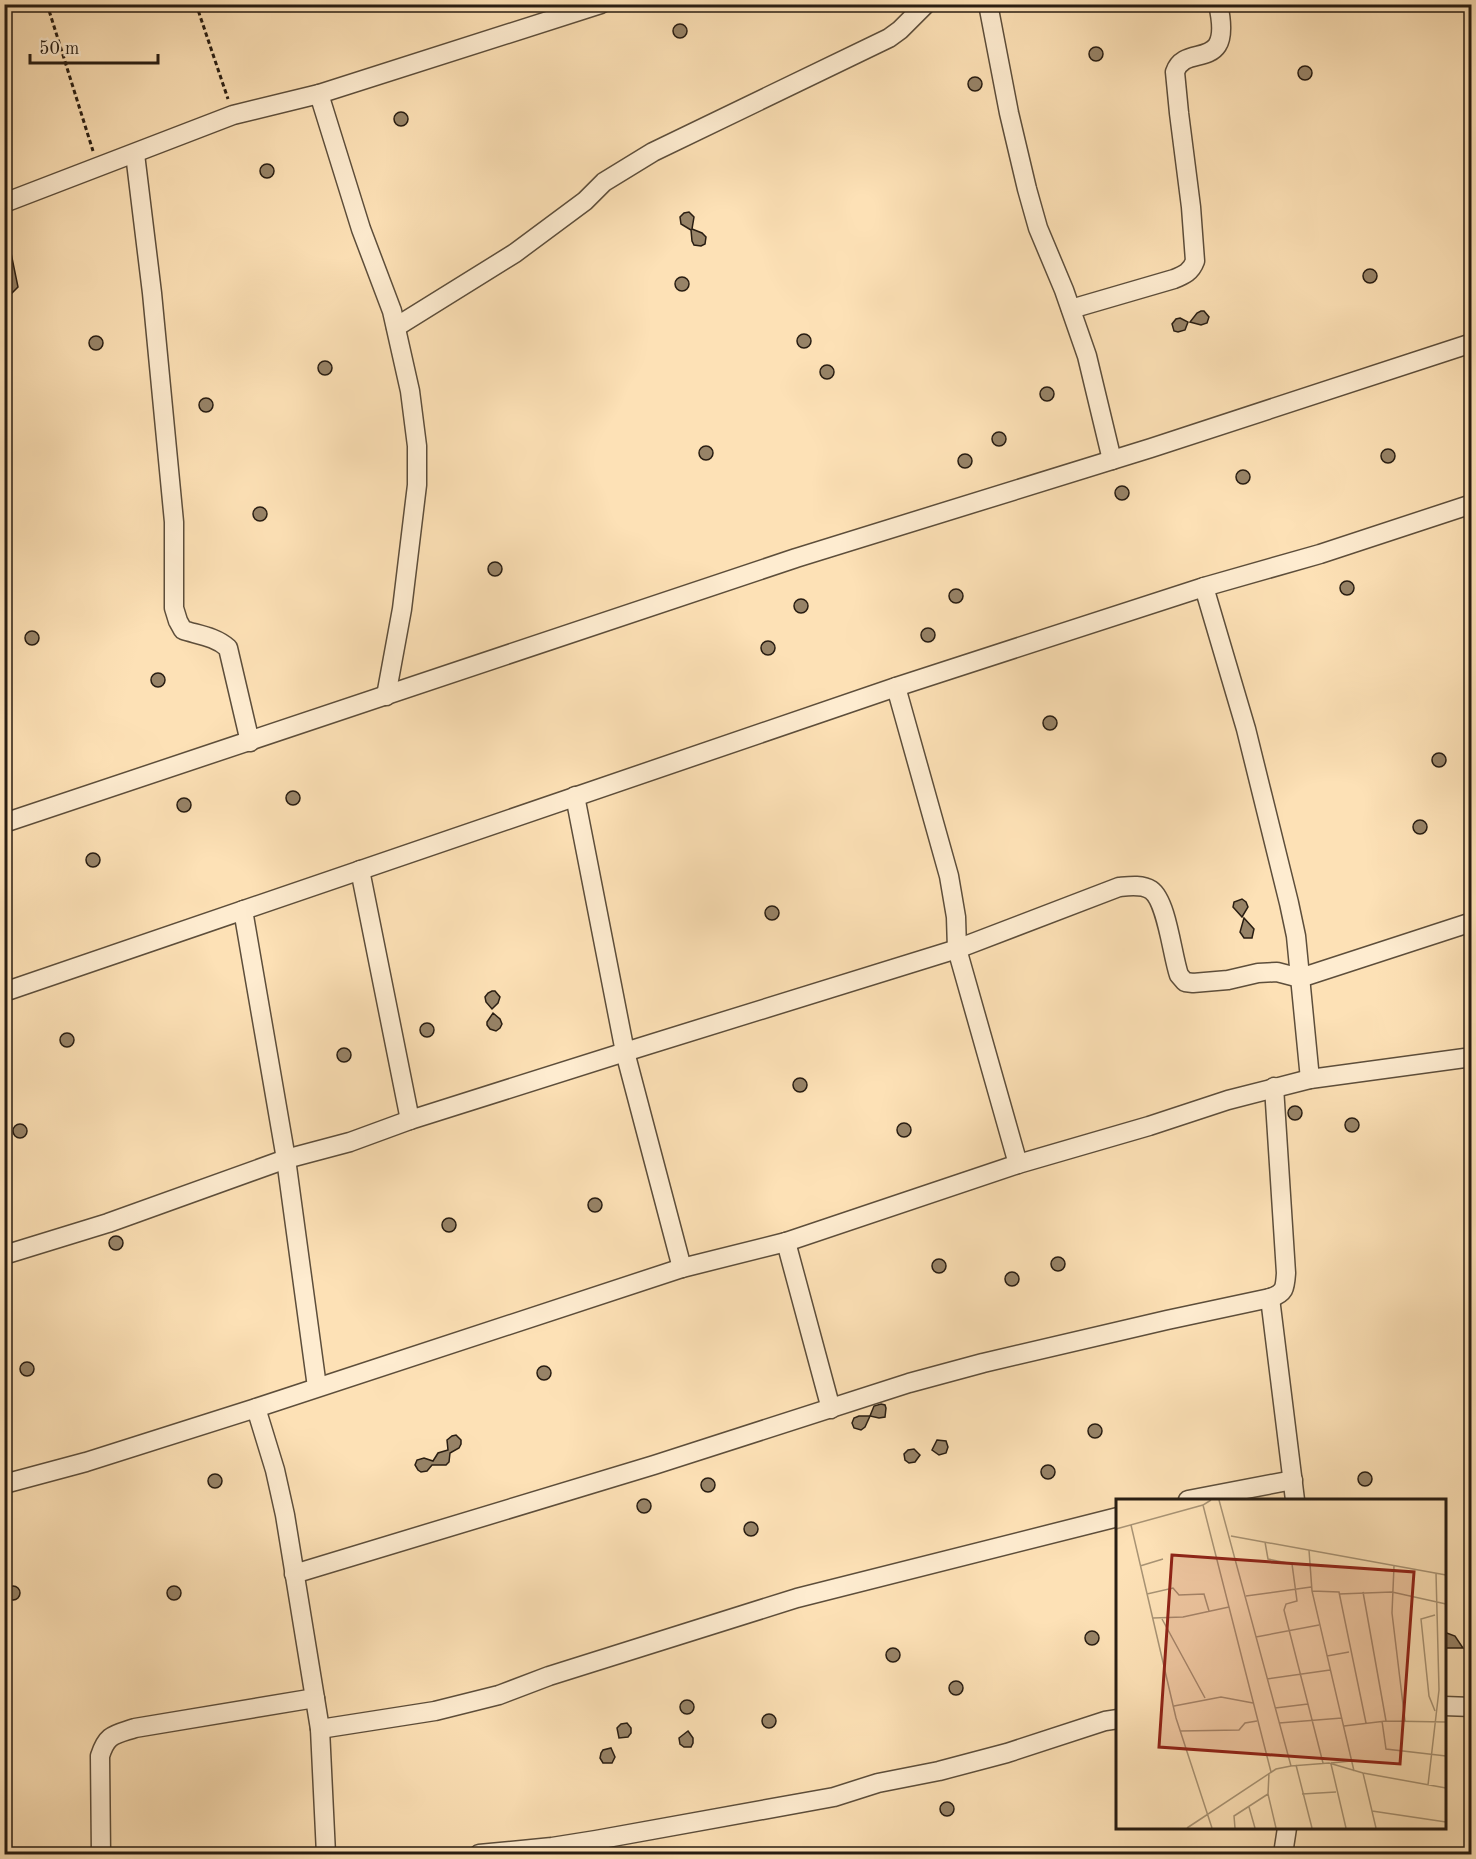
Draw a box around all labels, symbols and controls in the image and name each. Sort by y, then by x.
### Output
scale bar [30,27,158,65]
text: 50 m [39,40,79,58]
inset map [1116,1499,1446,1829]

